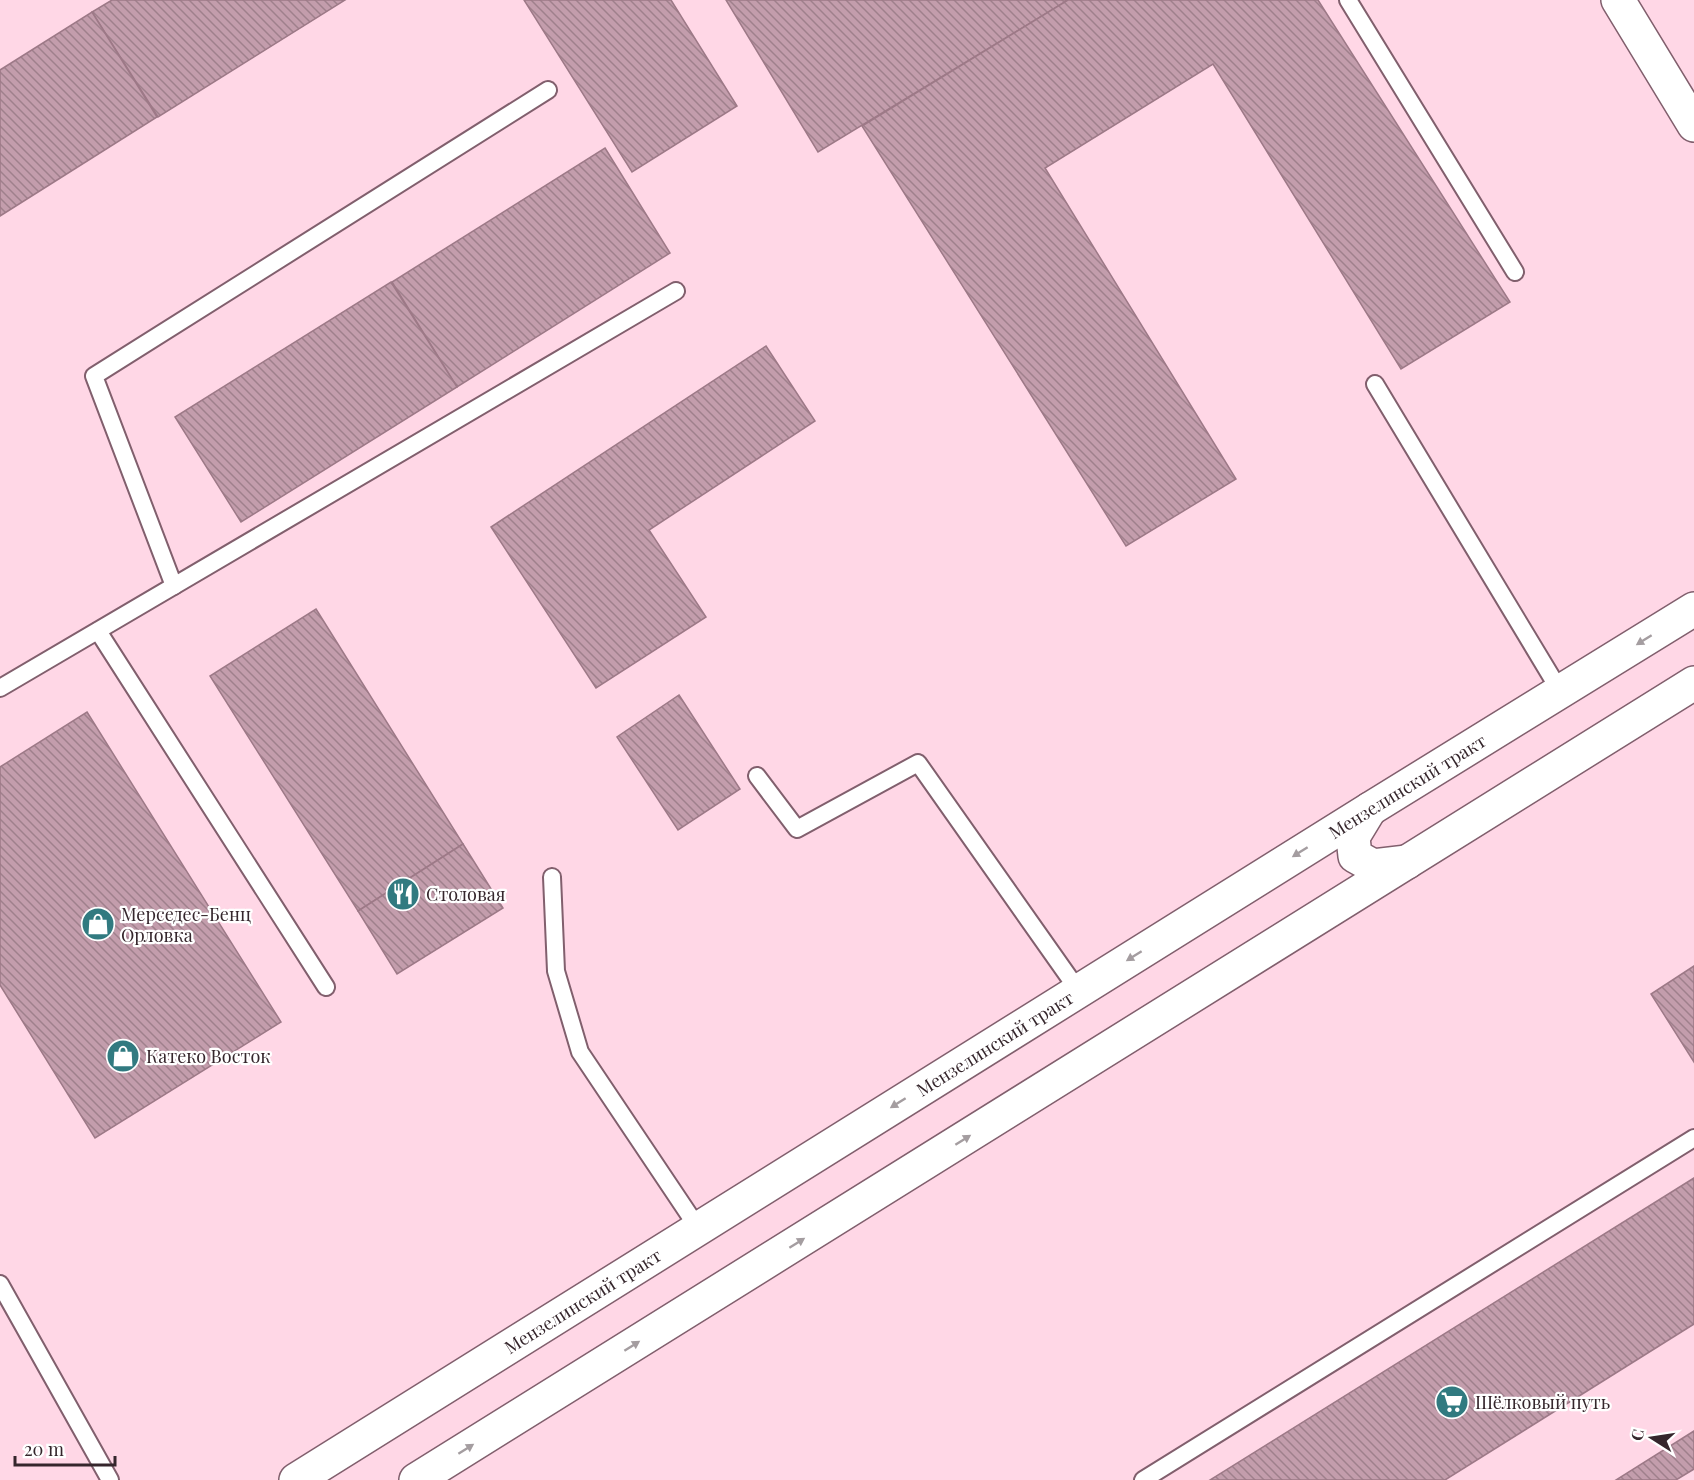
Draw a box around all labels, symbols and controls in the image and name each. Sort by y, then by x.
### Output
one-way arrow [1636,634,1652,645]
street label: Мензелинский тракт [1324,728,1490,844]
one-way arrow [1291,847,1308,858]
restaurant icon: Столовая [385,876,421,912]
place label: Столовая [426,882,506,906]
place label: Мерседес-Бенц Орловка [121,902,251,947]
shop icon: Мерседес-Бенц Орловка [80,906,116,942]
one-way arrow [1126,950,1142,961]
street label: Мензелинский тракт [912,985,1078,1101]
shop icon: Катеко Восток [105,1038,141,1074]
place label: Катеко Восток [146,1044,271,1068]
one-way arrow [889,1098,906,1109]
one-way arrow [954,1134,971,1145]
one-way arrow [789,1237,805,1248]
street label: Мензелинский тракт [500,1243,666,1359]
one-way arrow [624,1340,640,1351]
supermarket icon: Шёлковый путь [1434,1384,1470,1420]
place label: Шёлковый путь [1475,1390,1610,1414]
north arrow [1622,1408,1682,1468]
text: С [1625,1427,1648,1442]
scale bar [15,1429,116,1467]
text: 20 m [24,1437,64,1461]
one-way arrow [458,1444,474,1455]

